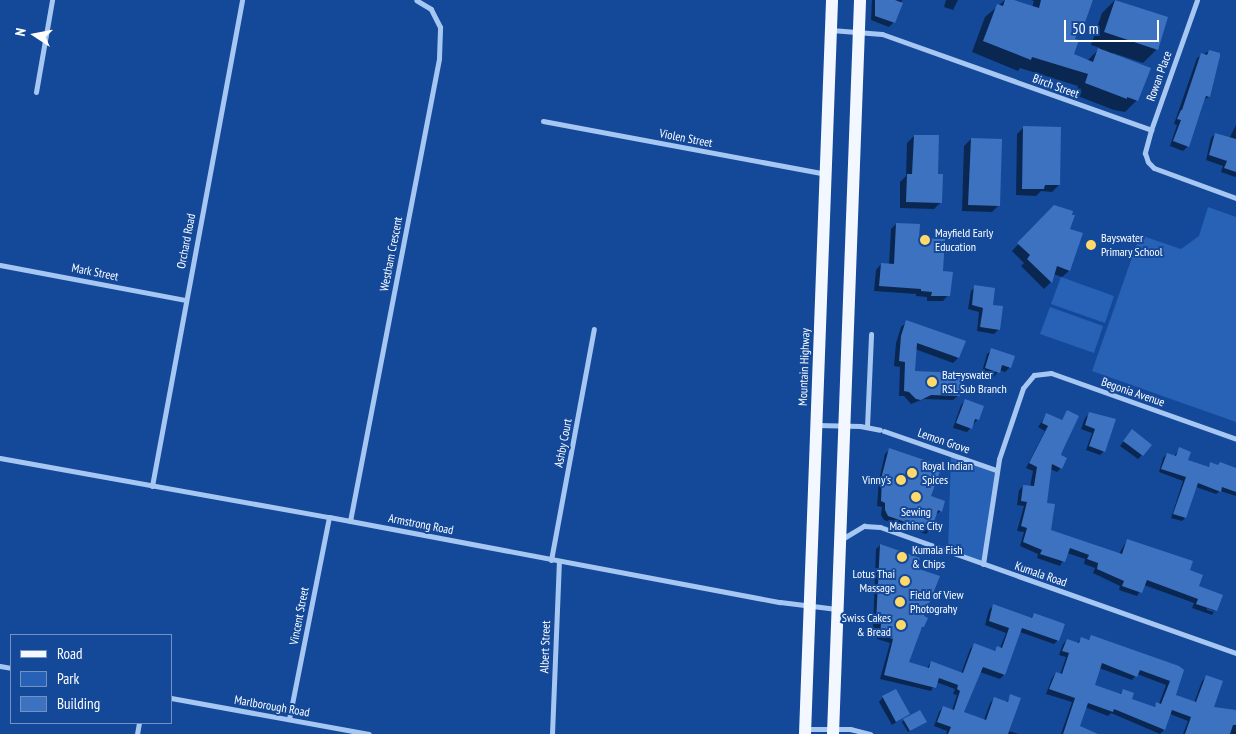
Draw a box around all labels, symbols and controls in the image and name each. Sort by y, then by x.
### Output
north arrow [10,10,60,60]
scale bar [1066,10,1161,42]
text: 50 m [1072,19,1098,38]
text: N [11,27,30,38]
street label: Rowan Place [1143,49,1175,103]
street label: Birch Street [1031,71,1081,101]
street label: Violen Street [658,126,714,150]
street label: Orchard Road [174,212,198,270]
street label: Westham Crescent [377,216,405,292]
place label: Mayfield Early Education [935,226,993,254]
place label: Bayswater Primary School [1101,231,1163,259]
marker: Mayfield Early Education [919,234,931,246]
marker: Bayswater Primary School [1085,239,1097,251]
street label: Mark Street [70,260,120,284]
street label: Mountain Highway [795,328,813,406]
place label: Bat=yswater RSL Sub Branch [942,368,1007,396]
street label: Begonia Avenue [1099,374,1167,410]
marker: Bat=yswater RSL Sub Branch [926,376,938,388]
street label: Ashby Court [551,417,575,469]
street label: Lemon Grove [916,425,972,457]
place label: Royal Indian Spices [922,459,973,487]
marker: Royal Indian Spices [906,467,918,479]
place label: Vinny's [862,473,891,487]
marker: Vinny's [895,474,907,486]
marker: Sewing Machine City [910,491,922,503]
place label: Sewing Machine City [889,505,943,533]
street label: Armstrong Road [387,511,455,537]
place label: Kumala Fish & Chips [912,543,963,571]
marker: Kumala Fish & Chips [896,551,908,563]
street label: Kumala Road [1013,558,1069,590]
place label: Lotus Thai Massage [852,567,895,595]
marker: Lotus Thai Massage [899,575,911,587]
street label: Vincent Street [286,586,312,646]
place label: Field of View Photograhy [910,588,964,616]
marker: Field of View Photograhy [894,596,906,608]
place label: Swiss Cakes & Bread [842,611,891,639]
marker: Swiss Cakes & Bread [895,619,907,631]
street label: Albert Street [537,620,553,674]
legend [10,634,172,724]
text: Road [57,644,83,663]
text: Park [57,669,79,688]
street label: Marlborough Road [233,692,311,720]
text: Building [57,694,100,713]

